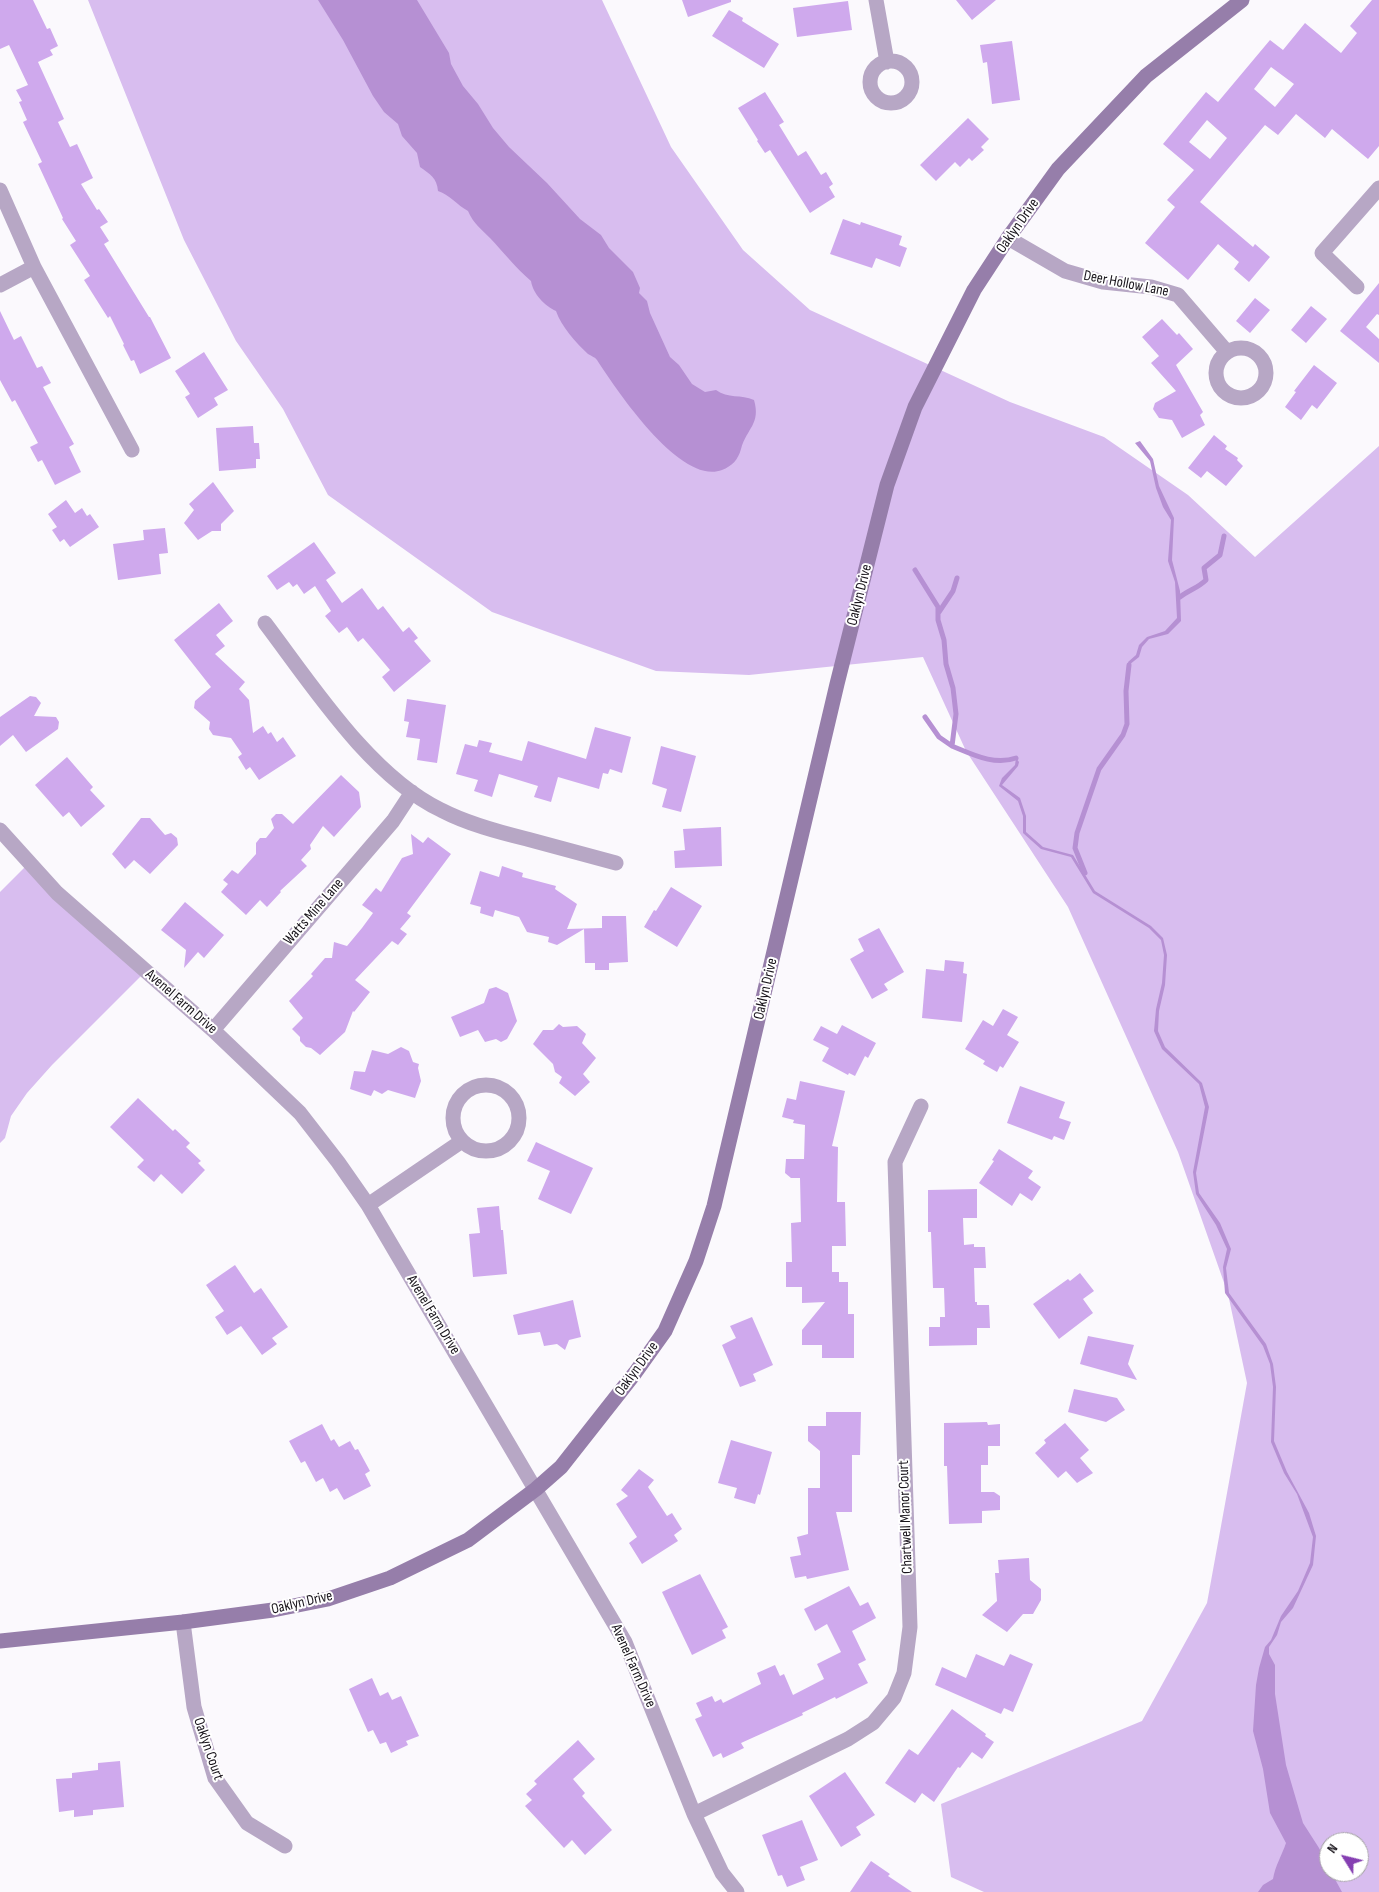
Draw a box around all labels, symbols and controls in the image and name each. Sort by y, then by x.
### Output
street label: Oaklyn Drive [993,195,1043,257]
street label: Deer Hollow Lane [1082,267,1170,301]
street label: Oaklyn Drive [844,563,876,627]
street label: Watts Mine Lane [280,875,348,949]
street label: Oaklyn Drive [750,957,782,1021]
street label: Avenel Farm Drive [141,966,221,1038]
street label: Avenel Farm Drive [402,1272,464,1358]
street label: Oaklyn Drive [611,1338,663,1400]
street label: Chartwell Manor Court [895,1460,917,1574]
street label: Oaklyn Drive [270,1587,334,1619]
street label: Avenel Farm Drive [607,1622,659,1710]
street label: Oaklyn Court [189,1715,227,1783]
north arrow [1319,1832,1369,1882]
text: N [1323,1840,1341,1857]

